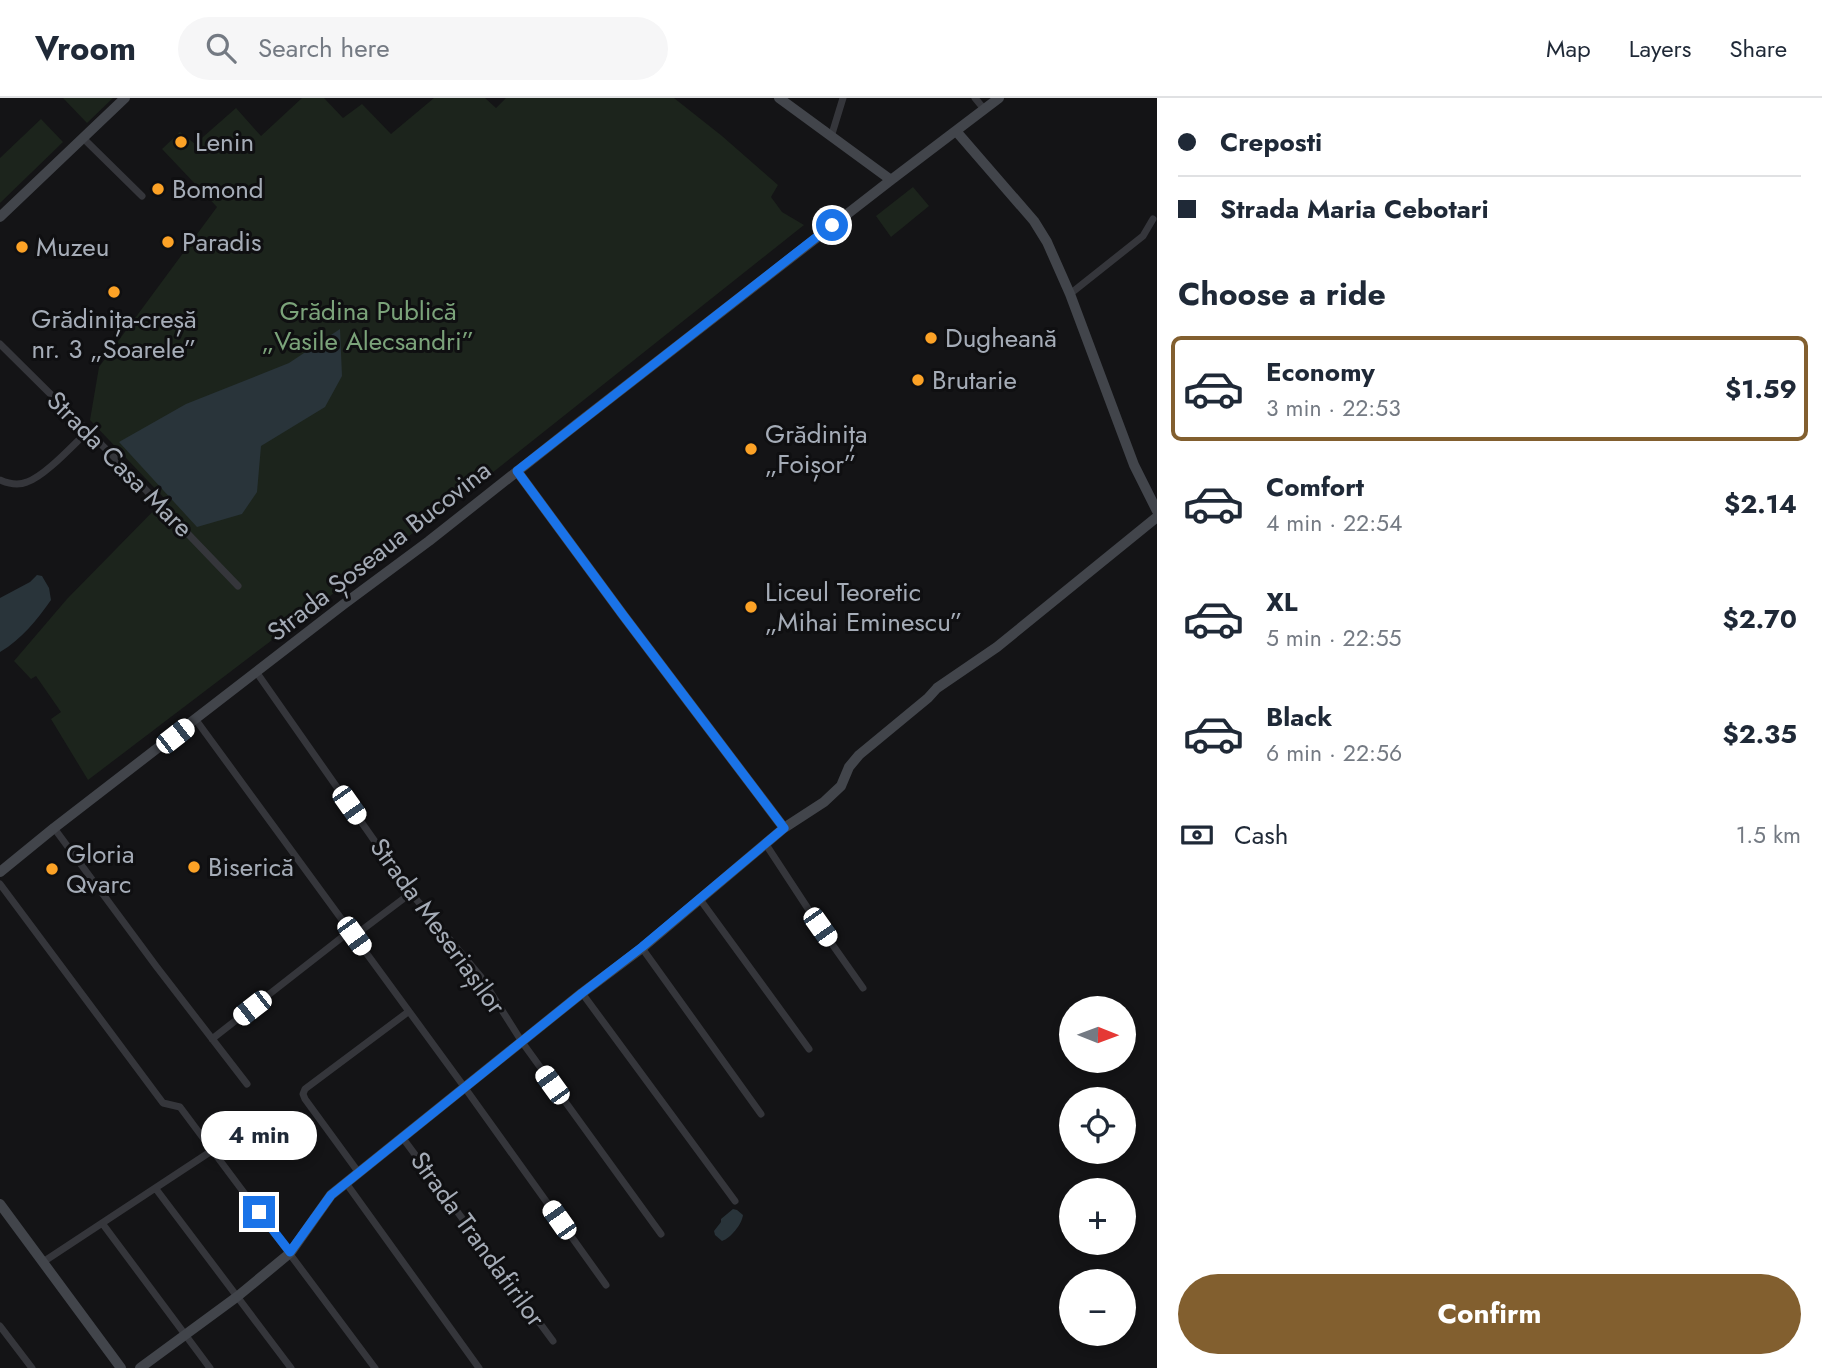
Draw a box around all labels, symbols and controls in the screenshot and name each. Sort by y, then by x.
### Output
search box [178,17,668,80]
text: Vroom [35,25,136,72]
icon: search [202,29,240,67]
text: Search here [258,29,390,67]
text: Map [1546,31,1591,66]
text: Layers [1629,31,1691,66]
text: Share [1729,31,1787,66]
place label: Lenin [195,123,254,161]
text: Creposti [1220,123,1322,161]
marker: Lenin [173,134,189,150]
place label: Bomond [172,170,264,208]
marker: Bomond [150,181,166,197]
text: Strada Maria Cebotari [1220,190,1489,228]
route start [816,209,848,241]
place label: Paradis [182,223,261,261]
place label: Muzeu [36,228,109,266]
marker: Paradis [160,234,176,250]
marker: Muzeu [14,239,30,255]
text: Choose a ride [1178,271,1386,317]
marker: Grădinița-creșă nr. 3 „Soarele” [106,284,122,300]
park label: Grădina Publică „Vasile Alecsandri” [262,292,474,360]
place label: Grădinița-creșă nr. 3 „Soarele” [31,300,197,368]
place label: Dugheană [945,319,1057,357]
marker: Dugheană [923,330,939,346]
text: Economy [1266,353,1375,391]
icon: car [1182,357,1245,420]
place label: Brutarie [932,361,1017,399]
text: $1.59 [1725,370,1797,408]
marker: Brutarie [910,372,926,388]
street label: Strada Casa Mare [38,382,202,546]
text: 3 min · 22:53 [1266,391,1401,425]
place label: Grădinița „Foișor” [765,415,867,483]
marker: Grădinița „Foișor” [743,441,759,457]
street label: Strada Șoseaua Bucovina [259,452,499,650]
text: Comfort [1266,468,1364,506]
icon: car [1182,472,1245,535]
text: $2.14 [1724,485,1797,523]
text: 4 min · 22:54 [1266,506,1402,540]
place label: Liceul Teoretic „Mihai Eminescu” [765,573,962,641]
text: XL [1266,583,1298,621]
icon: car [1182,587,1245,650]
marker: Liceul Teoretic „Mihai Eminescu” [743,599,759,615]
text: $2.70 [1723,600,1797,638]
text: 5 min · 22:55 [1266,621,1402,655]
text: Black [1266,698,1332,736]
icon: car [1182,702,1245,765]
car [152,715,199,757]
text: $2.35 [1722,715,1797,753]
text: 6 min · 22:56 [1266,736,1402,770]
car [329,782,370,828]
icon: cash [1178,816,1216,854]
text: Cash [1234,816,1288,854]
text: 1.5 km [1736,818,1801,852]
street label: Strada Meseriașilor [361,830,515,1022]
place label: Gloria Qvarc [66,835,135,903]
place label: Biserică [208,848,294,886]
marker: Biserică [186,859,202,875]
marker: Gloria Qvarc [44,861,60,877]
car [800,904,841,950]
car [334,913,375,959]
car [229,987,276,1029]
north arrow [1059,996,1136,1073]
map controls [1059,996,1136,1346]
car [532,1062,573,1108]
button: locate [1059,1087,1136,1164]
callout: 4 min [201,1110,317,1160]
text: 4 min [228,1118,290,1152]
street label: Strada Trandafirilor [401,1144,555,1335]
button: + [1059,1178,1136,1255]
route end [243,1196,275,1228]
car [539,1197,580,1243]
button: − [1059,1269,1136,1346]
button: Confirm [1178,1274,1801,1354]

